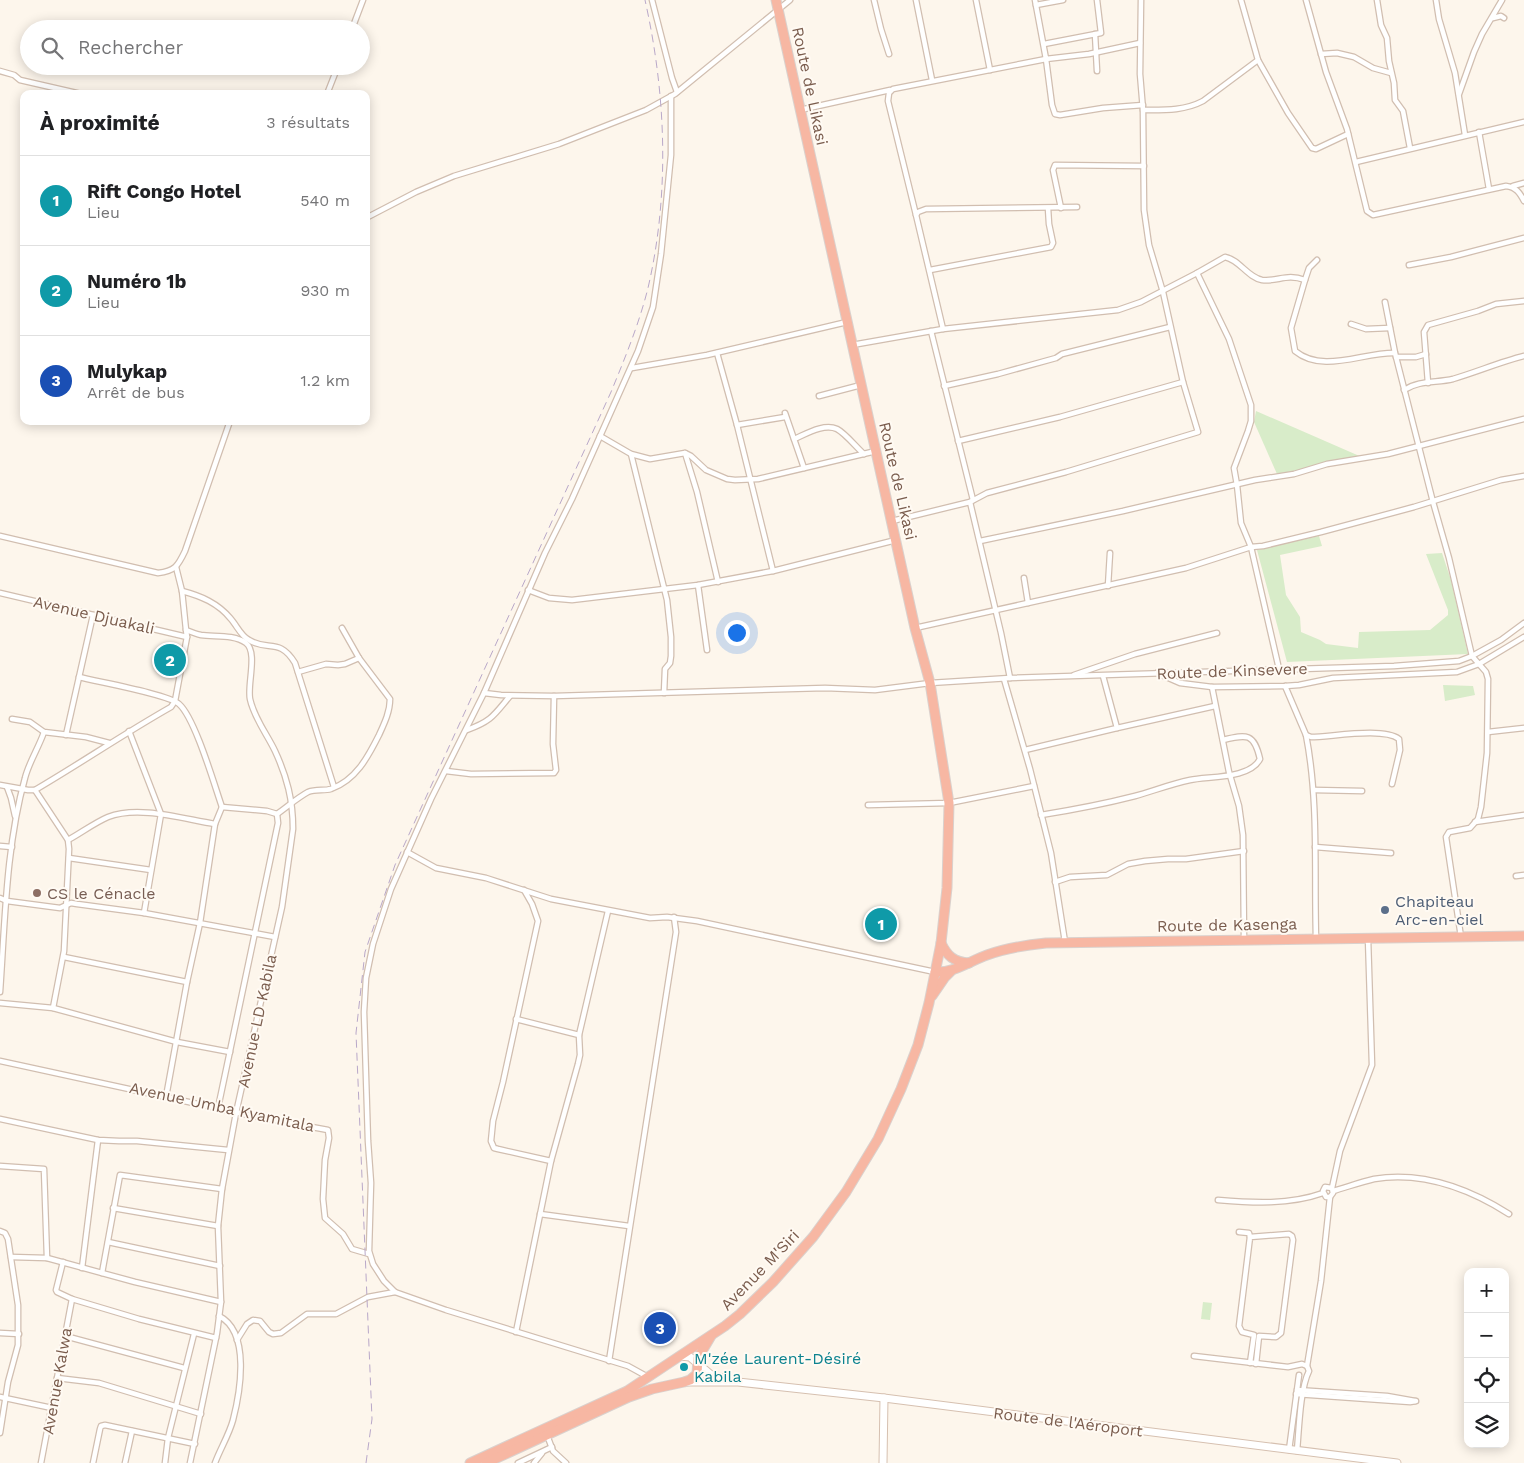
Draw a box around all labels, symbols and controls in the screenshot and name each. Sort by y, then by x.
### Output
search box [20,20,370,75]
street label: Route de Likasi [788,25,832,147]
icon: search [38,34,66,62]
text: Rechercher [78,36,183,59]
text: À proximité [40,110,160,135]
text: 3 résultats [266,113,350,132]
text: Rift Congo Hotel [87,180,241,203]
text: 1 [53,191,59,210]
text: 540 m [300,191,350,210]
text: Lieu [87,203,120,222]
text: Numéro 1b [87,270,186,293]
text: 2 [51,281,61,300]
text: 930 m [300,281,350,300]
text: Lieu [87,293,120,312]
text: Mulykap [87,360,167,383]
text: 3 [51,371,61,390]
text: 1.2 km [300,371,350,390]
text: Arrêt de bus [87,383,185,402]
street label: Route de Likasi [875,420,921,542]
street label: Avenue Djuakali [32,592,156,638]
your location [724,620,750,646]
pin: 2 [154,641,186,679]
street label: Route de Kinsevere [1156,659,1308,683]
place label: CS le Cénacle [47,884,156,903]
marker: CS le Cénacle [31,887,43,899]
place label: Chapiteau Arc-en-ciel [1395,892,1483,929]
marker: Chapiteau Arc-en-ciel [1379,904,1391,916]
pin: 1 [865,905,897,943]
street label: Route de Kasenga [1157,914,1297,936]
street label: Avenue LD Kabila [234,952,280,1090]
street label: Avenue Umba Kyamitala [128,1078,316,1136]
street label: Avenue M'Siri [717,1226,803,1314]
map controls [1464,1268,1509,1448]
button: + [1464,1268,1509,1313]
pin: 3 [644,1309,676,1347]
button: − [1464,1313,1509,1358]
street label: Avenue Kalwa [38,1326,76,1436]
place label: M'zée Laurent-Désiré Kabila [694,1349,861,1386]
button: locate [1464,1358,1509,1403]
marker: M'zée Laurent-Désiré Kabila [678,1361,690,1373]
street label: Route de l'Aéroport [992,1403,1144,1441]
button: layers [1464,1403,1509,1448]

